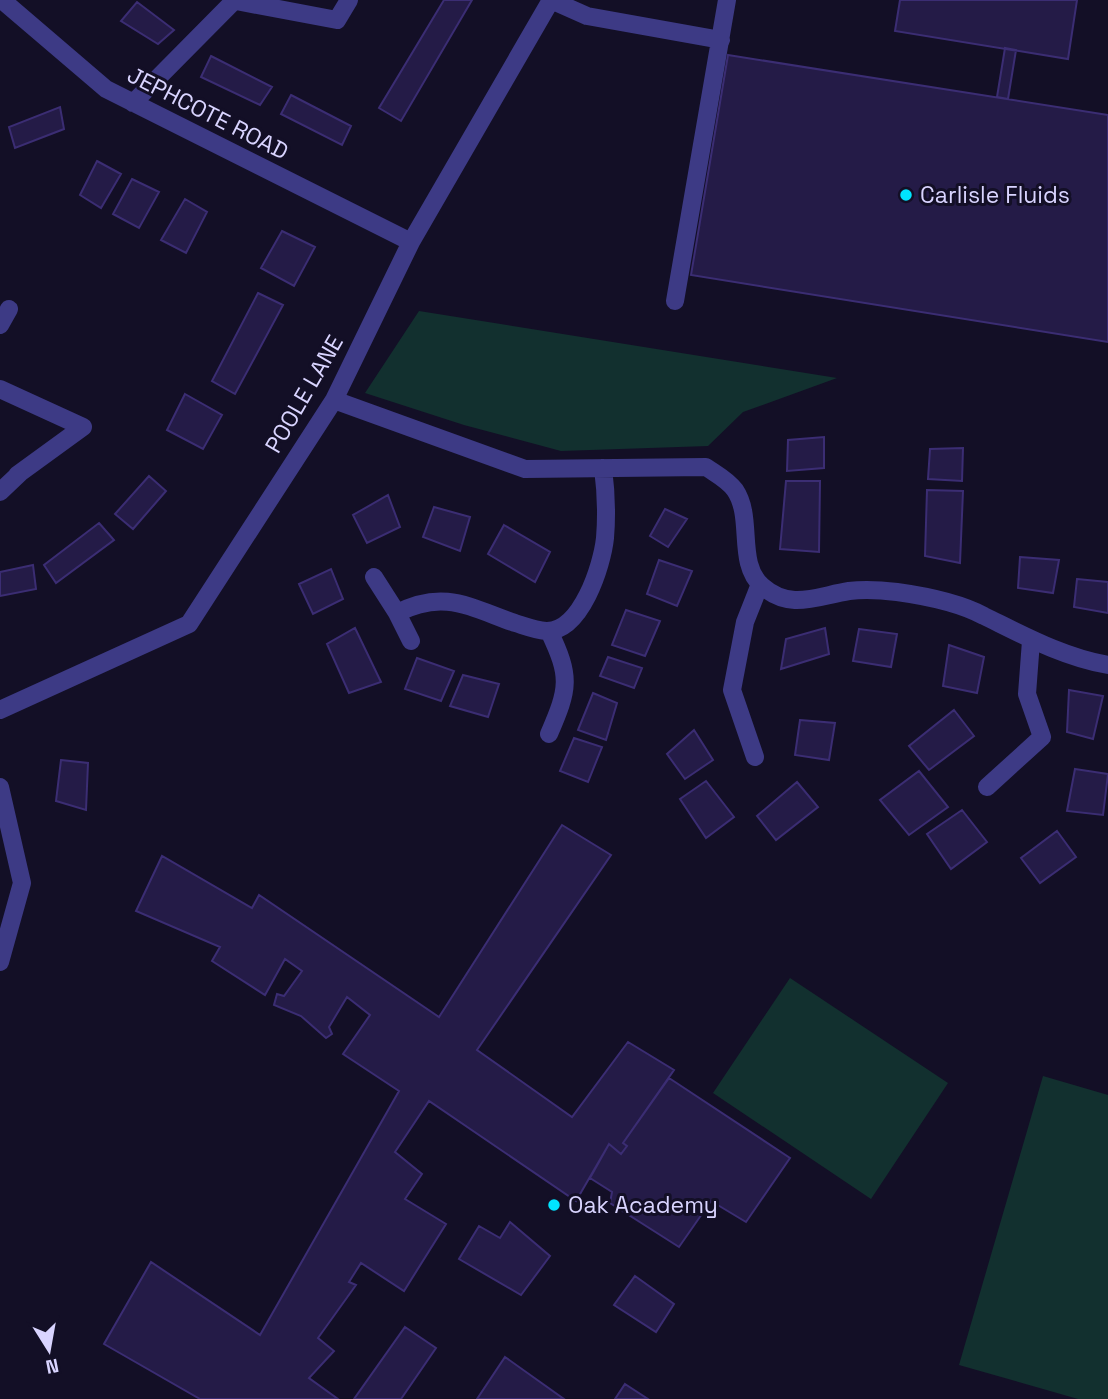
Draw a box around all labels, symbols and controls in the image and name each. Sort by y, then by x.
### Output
street label: JEPHCOTE ROAD [122,60,294,166]
place label: Carlisle Fluids [920,180,1070,210]
marker: Carlisle Fluids [898,187,914,203]
street label: POOLE LANE [258,330,350,458]
place label: Oak Academy [568,1190,718,1220]
marker: Oak Academy [546,1197,562,1213]
north arrow [14,1315,84,1385]
text: N [44,1353,61,1380]

